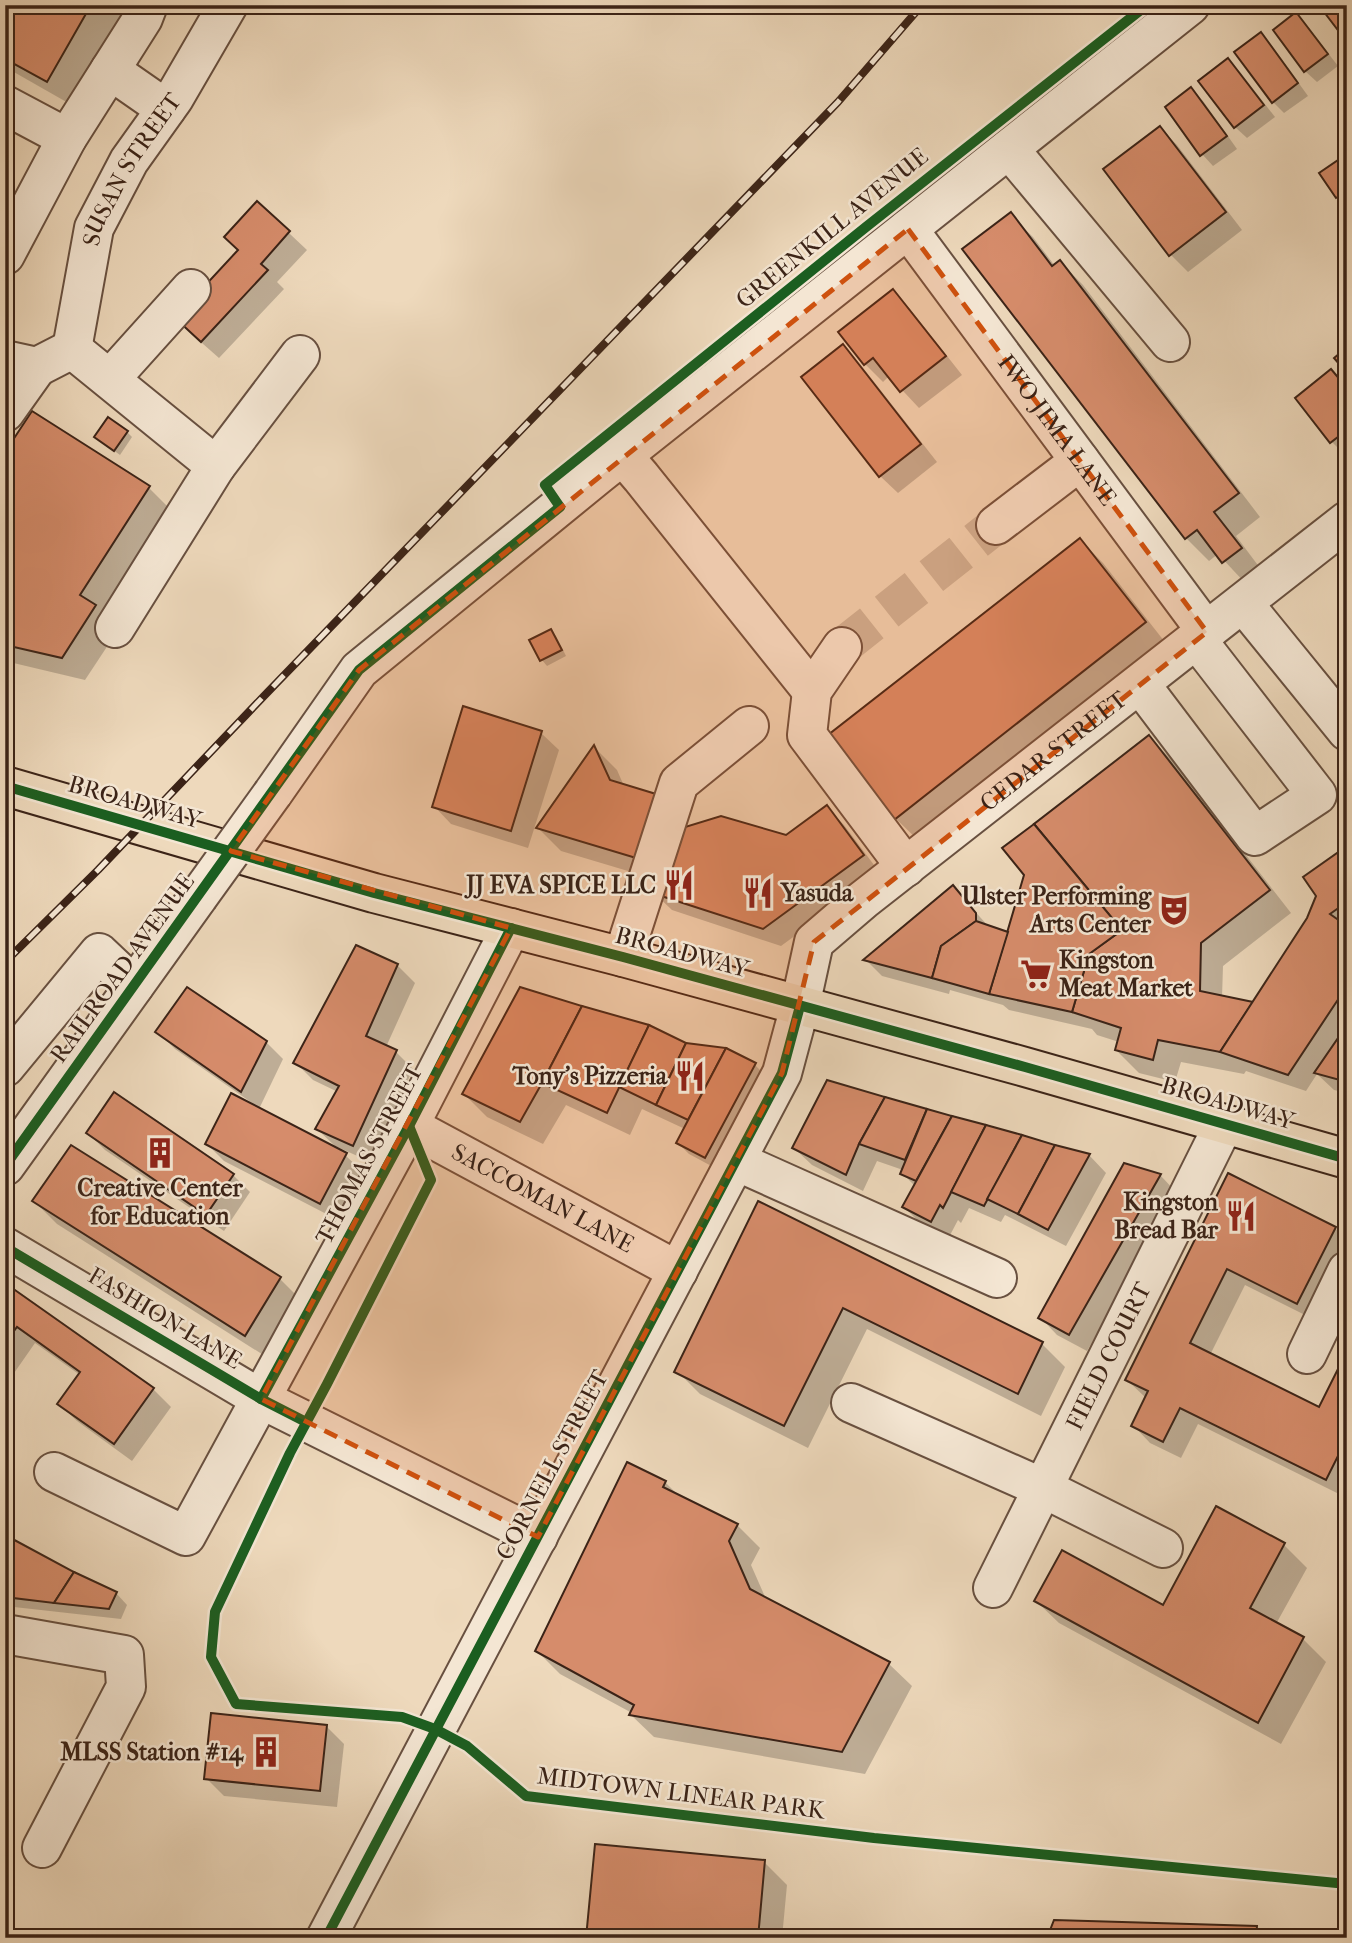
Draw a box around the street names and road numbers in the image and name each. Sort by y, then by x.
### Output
street label: SUSAN STREET [77,87,188,248]
street label: GREENKILL AVENUE [730,142,934,314]
street label: IWO JIMA LANE [992,349,1122,511]
street label: CEDAR STREET [975,685,1133,817]
street label: BROADWAY [65,770,205,835]
street label: RAILROAD AVENUE [44,868,200,1068]
street label: BROADWAY [612,921,753,983]
street label: THOMAS STREET [310,1058,429,1249]
street label: BROADWAY [1158,1071,1298,1136]
street label: SACCOMAN LANE [447,1138,639,1259]
street label: FASHION LANE [83,1261,247,1375]
street label: FIELD COURT [1060,1277,1157,1435]
street label: CORNELL STREET [490,1365,614,1565]
street label: MIDTOWN LINEAR PARK [535,1761,828,1825]

